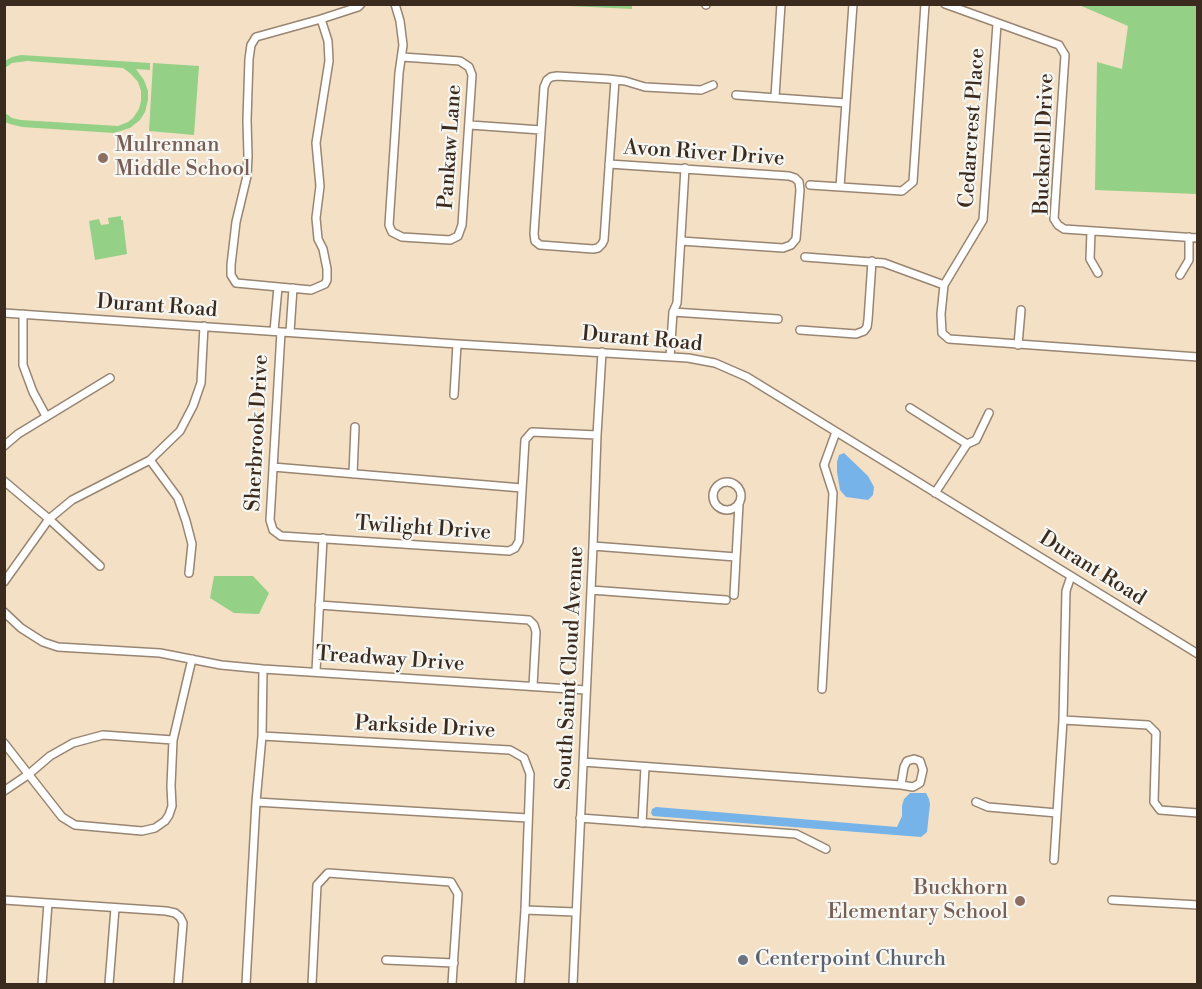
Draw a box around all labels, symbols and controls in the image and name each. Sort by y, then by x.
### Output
street label: Cedarcrest Place [955,47,991,209]
street label: Bucknell Drive [1030,73,1060,215]
street label: Pankaw Lane [434,84,468,210]
place label: Mulrennan Middle School [115,133,250,183]
street label: Avon River Drive [623,136,785,172]
marker: Mulrennan Middle School [96,151,110,165]
street label: Durant Road [96,290,218,324]
street label: Durant Road [581,322,703,358]
street label: Sherbrook Drive [241,354,275,512]
street label: Twilight Drive [354,512,492,546]
street label: Durant Road [1034,526,1150,612]
street label: South Saint Cloud Avenue [552,545,590,791]
street label: Treadway Drive [315,642,465,678]
street label: Parkside Drive [354,712,496,744]
place label: Buckhorn Elementary School [828,876,1008,926]
marker: Buckhorn Elementary School [1013,894,1027,908]
place label: Centerpoint Church [755,947,946,973]
marker: Centerpoint Church [736,953,750,967]

